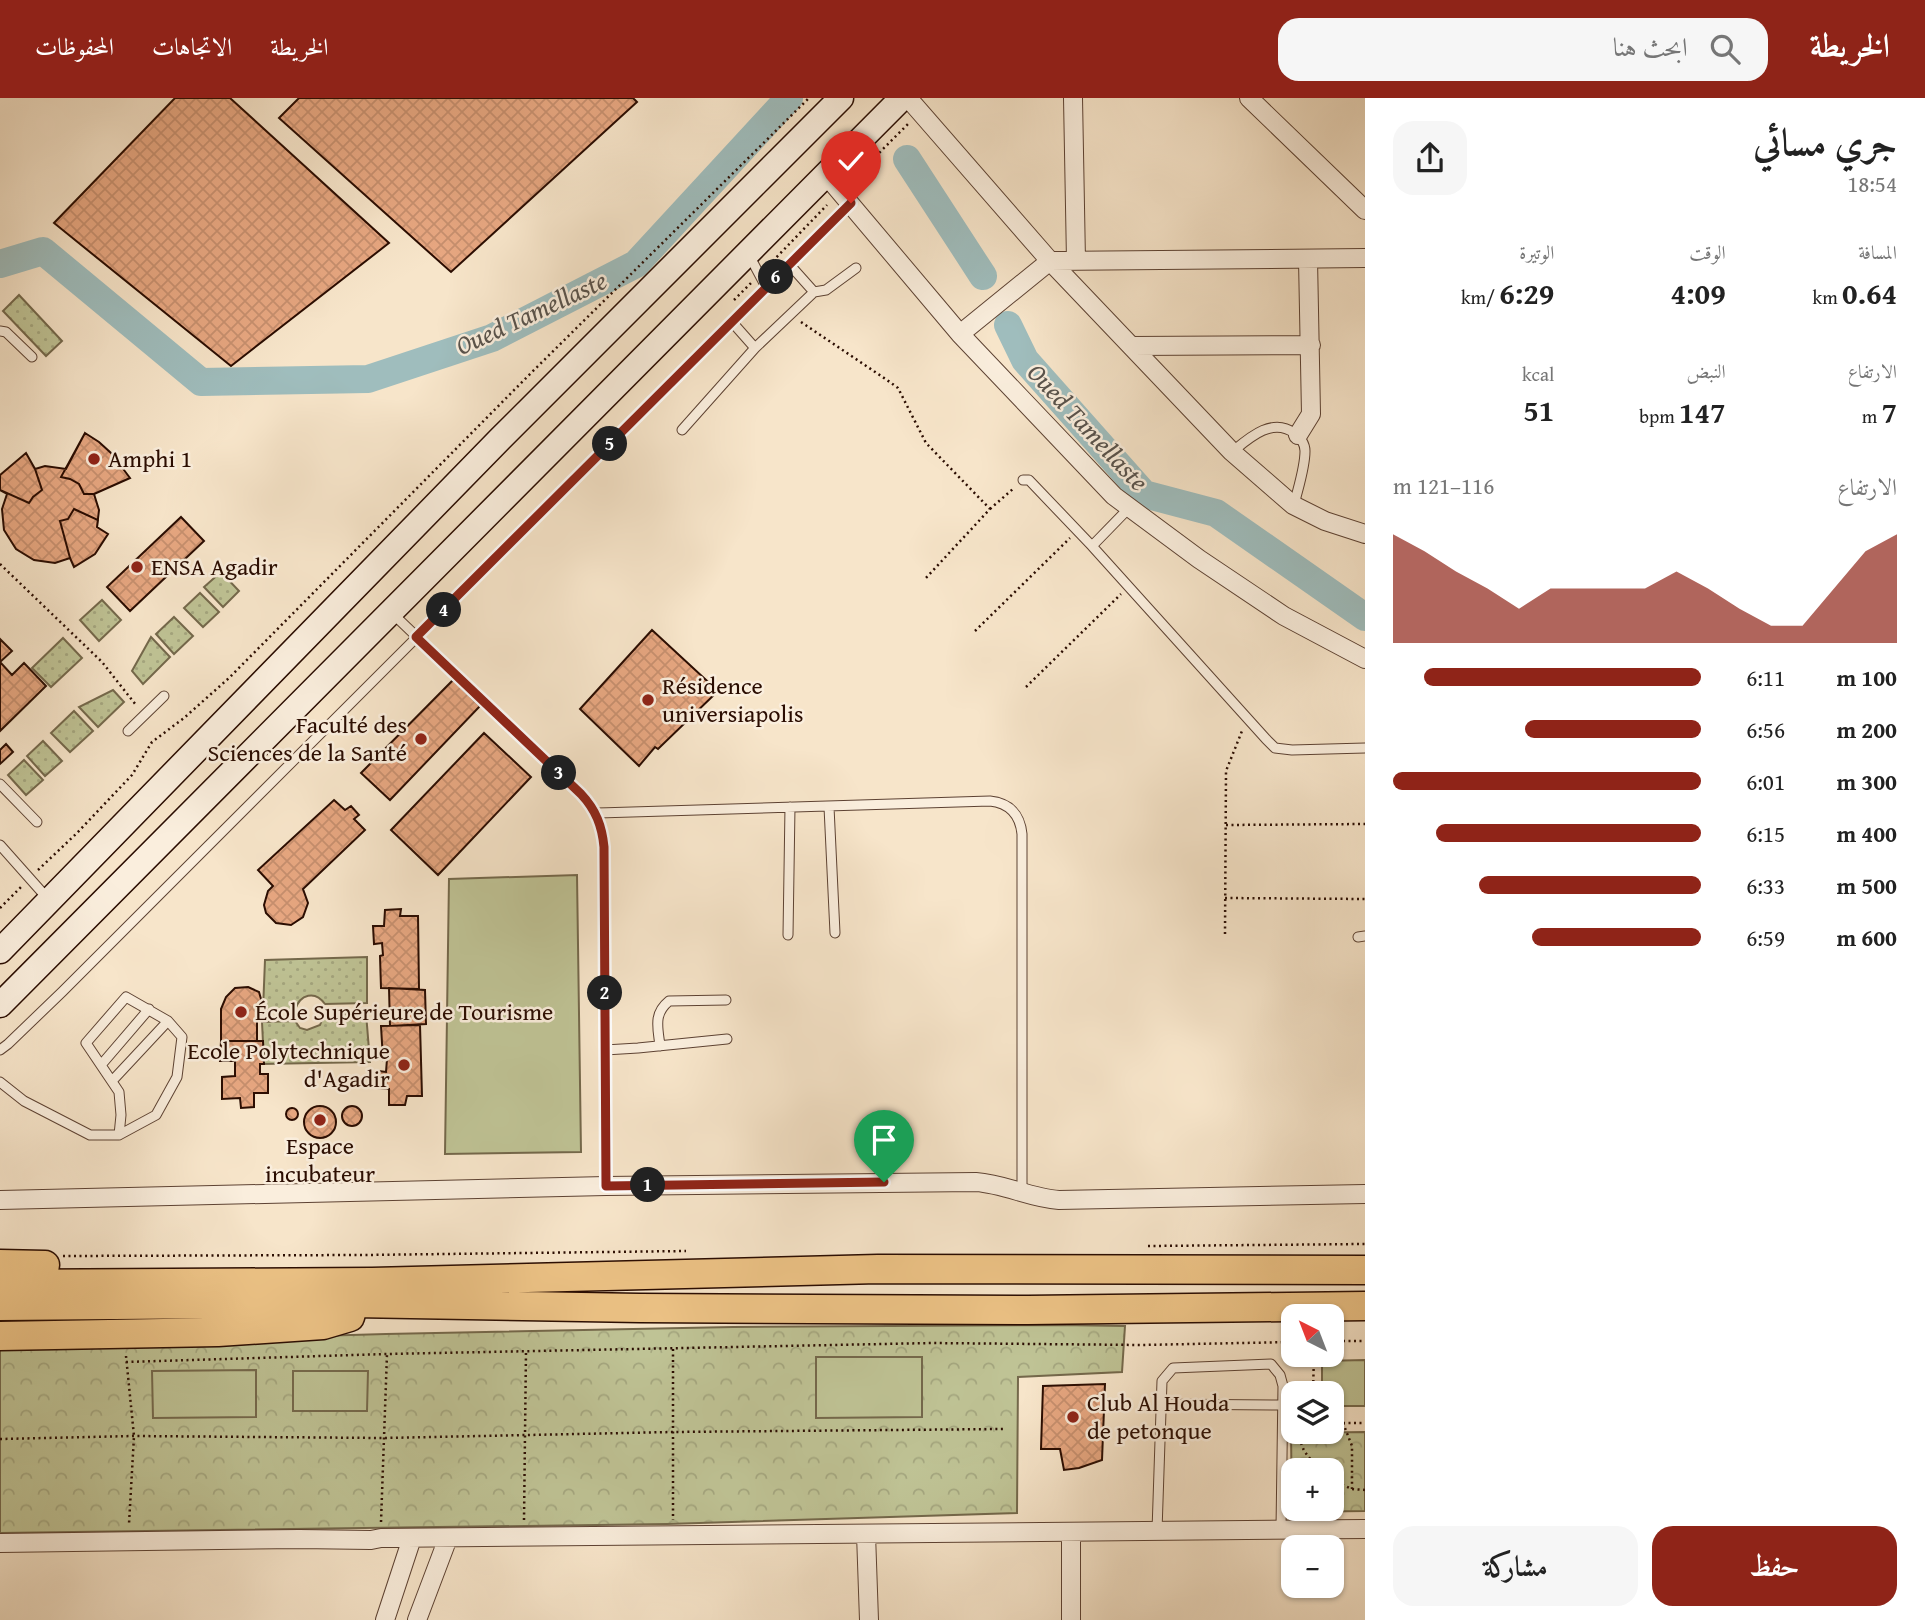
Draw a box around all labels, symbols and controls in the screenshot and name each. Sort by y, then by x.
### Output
search box [1278,18,1768,81]
text: الخريطة [1810,21,1890,69]
text: ابحث هنا [1613,27,1688,66]
text: المحفوظات [35,29,114,64]
text: الاتجاهات [152,29,232,64]
text: الخريطة [270,29,329,64]
icon: search [1706,30,1744,68]
text: جري مسائي [1753,113,1897,169]
button: share [1393,121,1467,195]
pin [821,131,881,203]
icon: check [832,142,870,180]
text: 18:54 [1847,167,1897,200]
text: الوتيرة [1519,238,1554,266]
text: الوقت [1689,238,1726,266]
text: المسافة [1858,238,1897,266]
water label: Oued Tamellaste [449,260,613,365]
pin: 6 [758,260,794,294]
text: 6 [771,262,780,290]
text: 6:29 [1499,271,1554,315]
text: 4:09 [1671,271,1726,315]
text: 0.64 [1842,271,1897,315]
text: /km [1461,283,1499,311]
text: km [1813,283,1842,311]
water label: Oued Tamellaste [1018,354,1158,500]
text: النبض [1687,357,1726,385]
text: الارتفاع [1848,357,1897,385]
text: kcal [1522,360,1554,388]
text: 51 [1523,388,1554,432]
text: 147 [1679,390,1726,434]
text: 7 [1881,390,1897,434]
text: bpm [1639,402,1679,430]
text: m [1862,402,1881,430]
pin: 5 [592,426,628,462]
text: 5 [605,429,614,457]
place label: Amphi 1 [108,441,192,476]
marker: Amphi 1 [86,451,102,467]
text: 116–121 m [1393,469,1494,502]
text: الارتفاع [1837,470,1897,503]
place label: ENSA Agadir [151,549,278,584]
marker: ENSA Agadir [129,559,145,575]
pin: 4 [426,592,462,628]
text: 4 [439,595,448,623]
text: 6:11 [1746,661,1785,694]
text: 100 m [1836,661,1897,694]
place label: Résidence universiapolis [662,668,804,731]
marker: Résidence universiapolis [640,692,656,708]
place label: Faculté des Sciences de la Santé [207,707,407,770]
text: 6:56 [1746,713,1785,746]
text: 200 m [1836,713,1897,746]
marker: Faculté des Sciences de la Santé [413,731,429,747]
pin: 3 [542,756,576,790]
text: 3 [554,758,563,786]
text: 6:01 [1746,765,1785,798]
text: 300 m [1836,765,1897,798]
text: 6:15 [1746,817,1785,850]
text: 400 m [1836,817,1897,850]
text: 6:33 [1746,869,1785,902]
text: 500 m [1836,869,1897,902]
text: 6:59 [1746,921,1785,954]
text: 600 m [1836,921,1897,954]
pin: 2 [588,976,622,1010]
text: 2 [600,978,609,1006]
place label: École Supérieure de Tourisme [255,994,553,1029]
marker: École Supérieure de Tourisme [233,1004,249,1020]
place label: Ecole Polytechnique d'Agadir [187,1033,390,1096]
marker: Ecole Polytechnique d'Agadir [396,1057,412,1073]
pin [854,1110,914,1182]
marker: Espace incubateur [312,1112,328,1128]
icon: arrive [865,1121,903,1159]
place label: Espace incubateur [265,1128,375,1191]
pin: 1 [630,1168,666,1202]
text: 1 [643,1170,652,1198]
north arrow [1281,1304,1344,1367]
map controls [1281,1304,1344,1598]
button: layers [1281,1381,1344,1444]
place label: Club Al Houda de petonque [1087,1385,1230,1448]
marker: Club Al Houda de petonque [1065,1409,1081,1425]
button: + [1281,1458,1344,1521]
button: مشاركة [1393,1526,1638,1606]
button: حفظ [1652,1526,1897,1606]
button: − [1281,1535,1344,1598]

